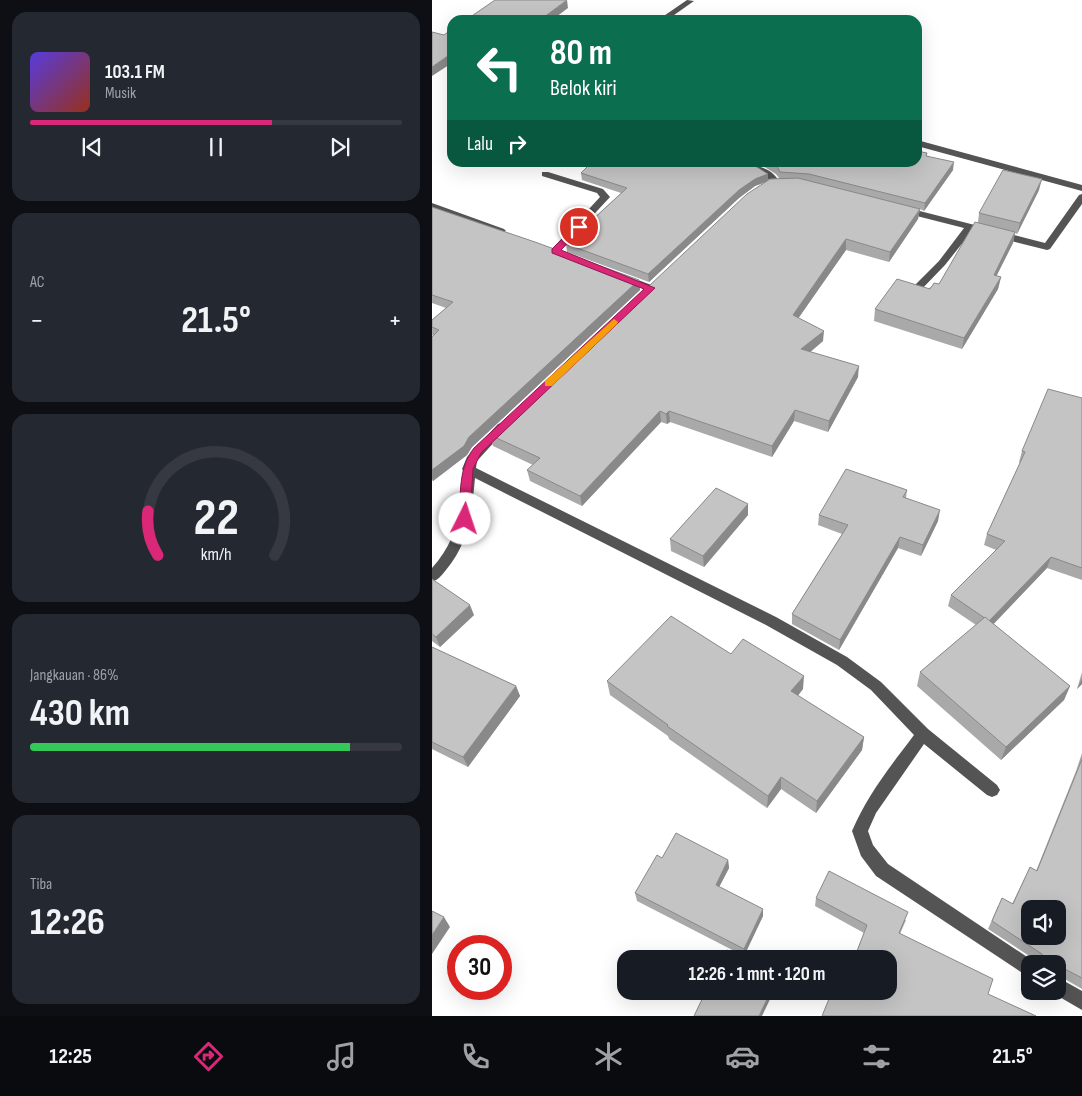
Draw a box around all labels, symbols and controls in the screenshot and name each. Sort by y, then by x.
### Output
text: 80 m [550,32,612,75]
icon: left [467,35,532,100]
text: 103.1 FM [105,61,165,84]
text: Belok kiri [550,75,617,102]
text: Musik [105,84,136,103]
icon: right [503,130,531,158]
icon: previous [78,133,106,161]
icon: pause [202,133,230,161]
icon: next [326,133,354,161]
text: Lalu [467,133,493,156]
pin [558,206,600,248]
icon: arrive [565,213,593,241]
text: AC [30,273,44,292]
text: 21.5° [181,298,251,343]
text: − [30,304,44,337]
text: + [388,304,402,337]
text: 22 [193,487,239,550]
position arrow [438,492,490,544]
text: km/h [201,544,231,565]
text: Jangkauan · 86% [30,666,119,685]
text: 430 km [30,691,130,736]
text: Tiba [30,875,52,894]
text: 12:26 [30,900,105,945]
map controls [1021,900,1066,1000]
button: sound [1021,900,1066,945]
speed limit sign: 30 [447,935,512,1000]
button: layers [1021,955,1066,1000]
text: 12:26 · 1 mnt · 120 m [689,963,825,986]
icon: directions [191,1039,226,1074]
icon: music [324,1039,359,1074]
icon: phone [458,1039,493,1074]
icon: climate [591,1039,626,1074]
icon: car [725,1039,760,1074]
icon: filters [859,1039,894,1074]
text: 12:25 [49,1043,92,1070]
text: 21.5° [992,1043,1033,1070]

